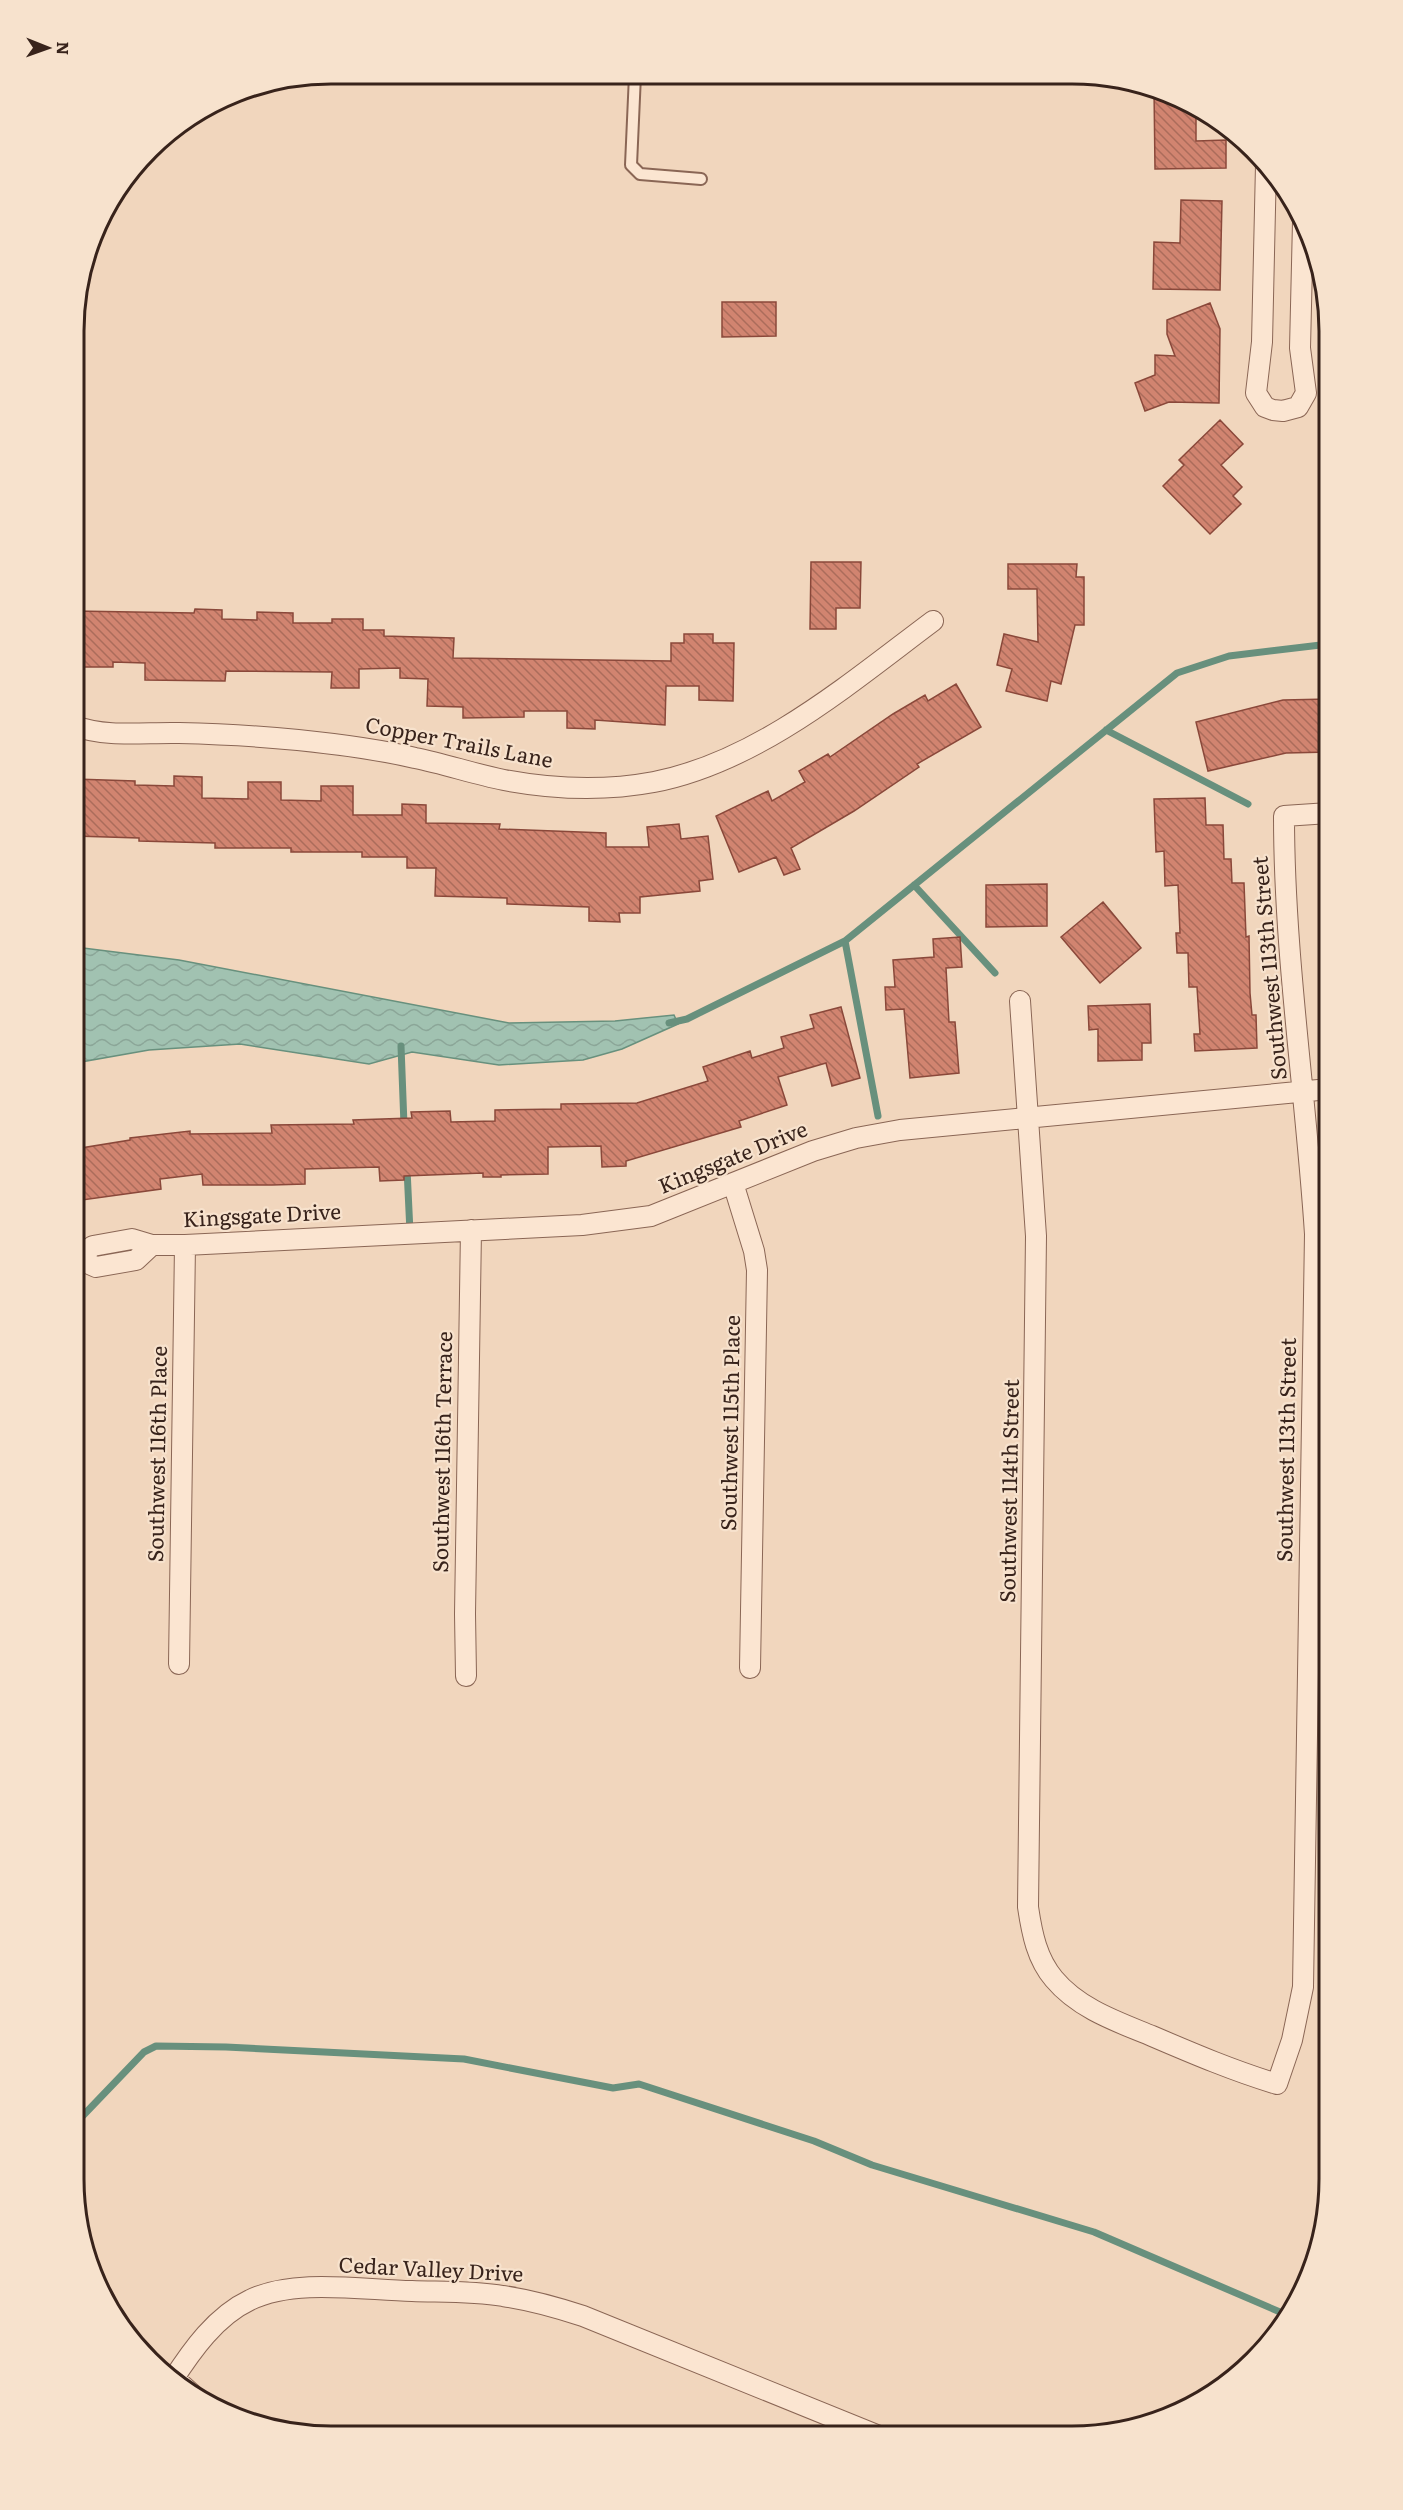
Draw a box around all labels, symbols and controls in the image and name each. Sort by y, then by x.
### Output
north arrow [18,18,78,78]
text: N [52,41,76,55]
street label: Copper Trails Lane [363,707,556,774]
street label: Southwest 113th Street [1242,855,1293,1081]
street label: Kingsgate Drive [653,1112,811,1200]
street label: Kingsgate Drive [182,1194,342,1233]
street label: Southwest 115th Place [711,1315,746,1531]
street label: Southwest 116th Terrace [423,1331,458,1573]
street label: Southwest 113th Street [1267,1337,1302,1562]
street label: Southwest 116th Place [138,1345,173,1562]
street label: Southwest 114th Street [990,1378,1025,1603]
street label: Cedar Valley Drive [338,2247,524,2288]

